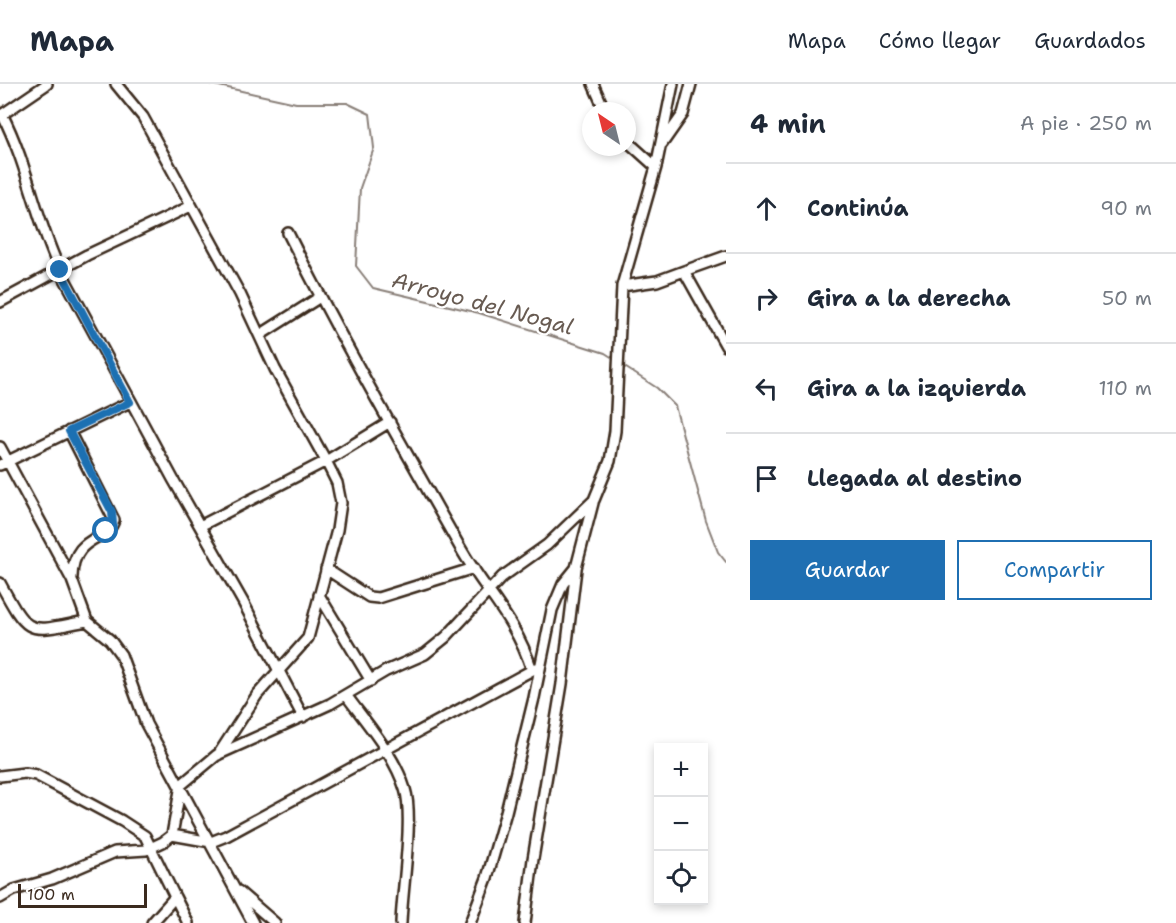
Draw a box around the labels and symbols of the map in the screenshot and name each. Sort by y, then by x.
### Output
north arrow [582,102,636,156]
route end [46,256,72,282]
water label: Arroyo del Nogal [389,265,577,342]
route start [92,517,118,543]
scale bar [18,881,147,908]

